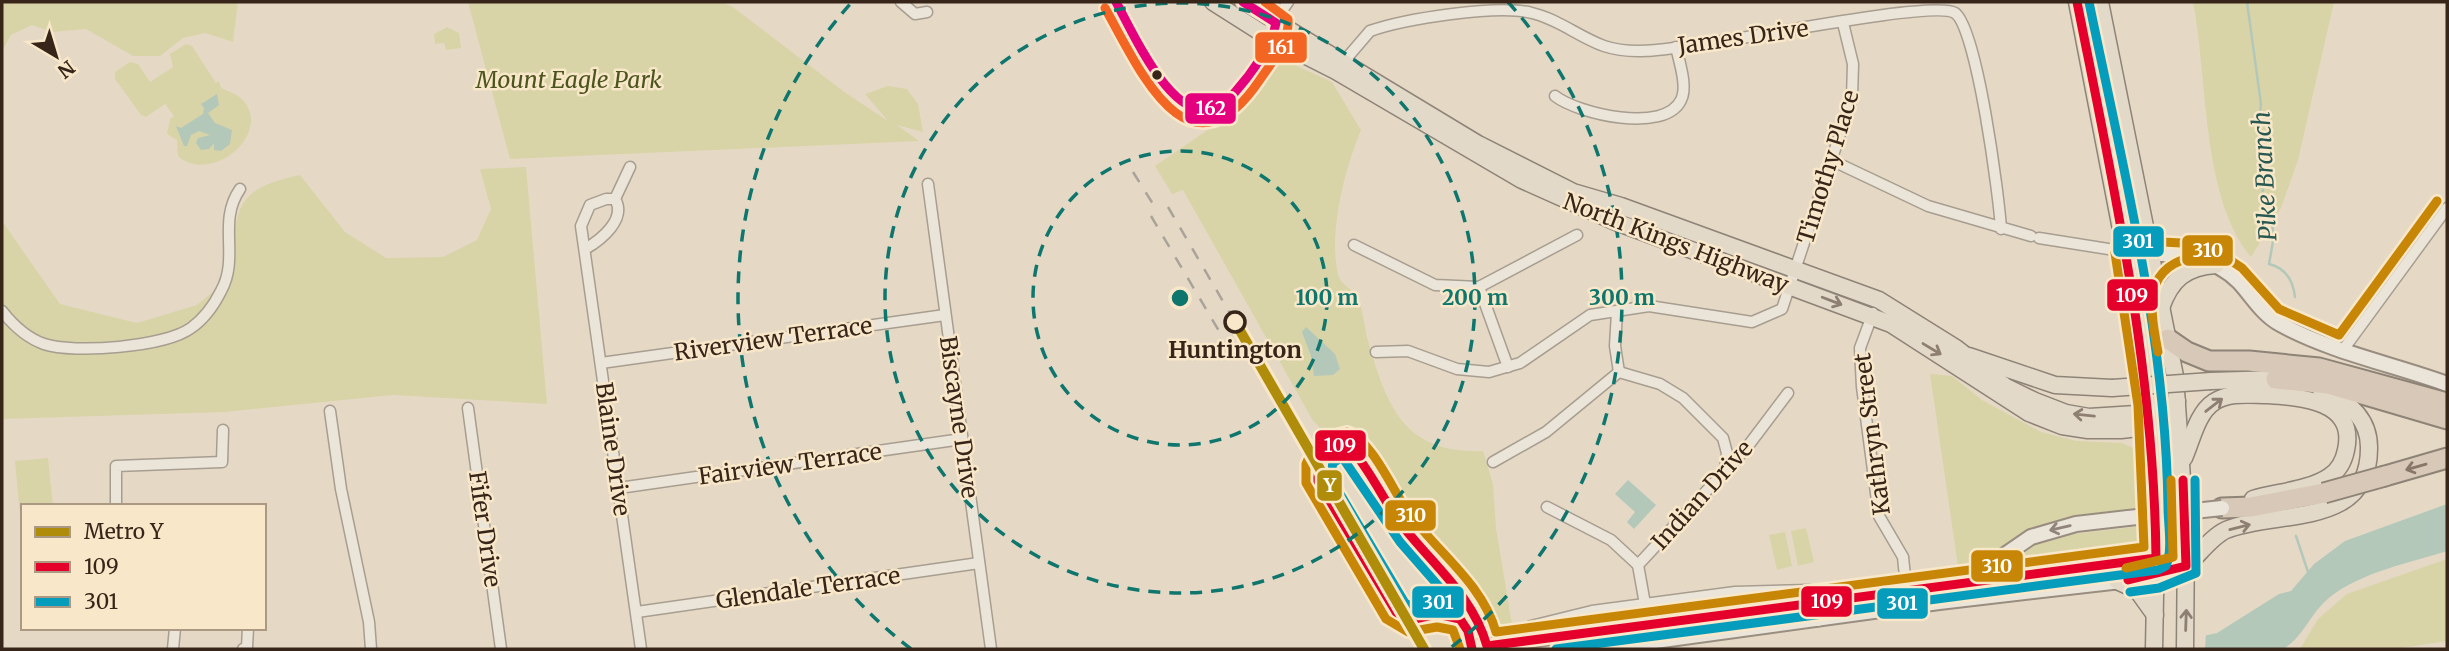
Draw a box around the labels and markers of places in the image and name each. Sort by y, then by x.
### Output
unlabelled marker [1150,68,1164,82]
centre of rings [1168,286,1192,310]
marker: Huntington [1224,311,1246,333]
place label: Huntington [1168,335,1302,364]

